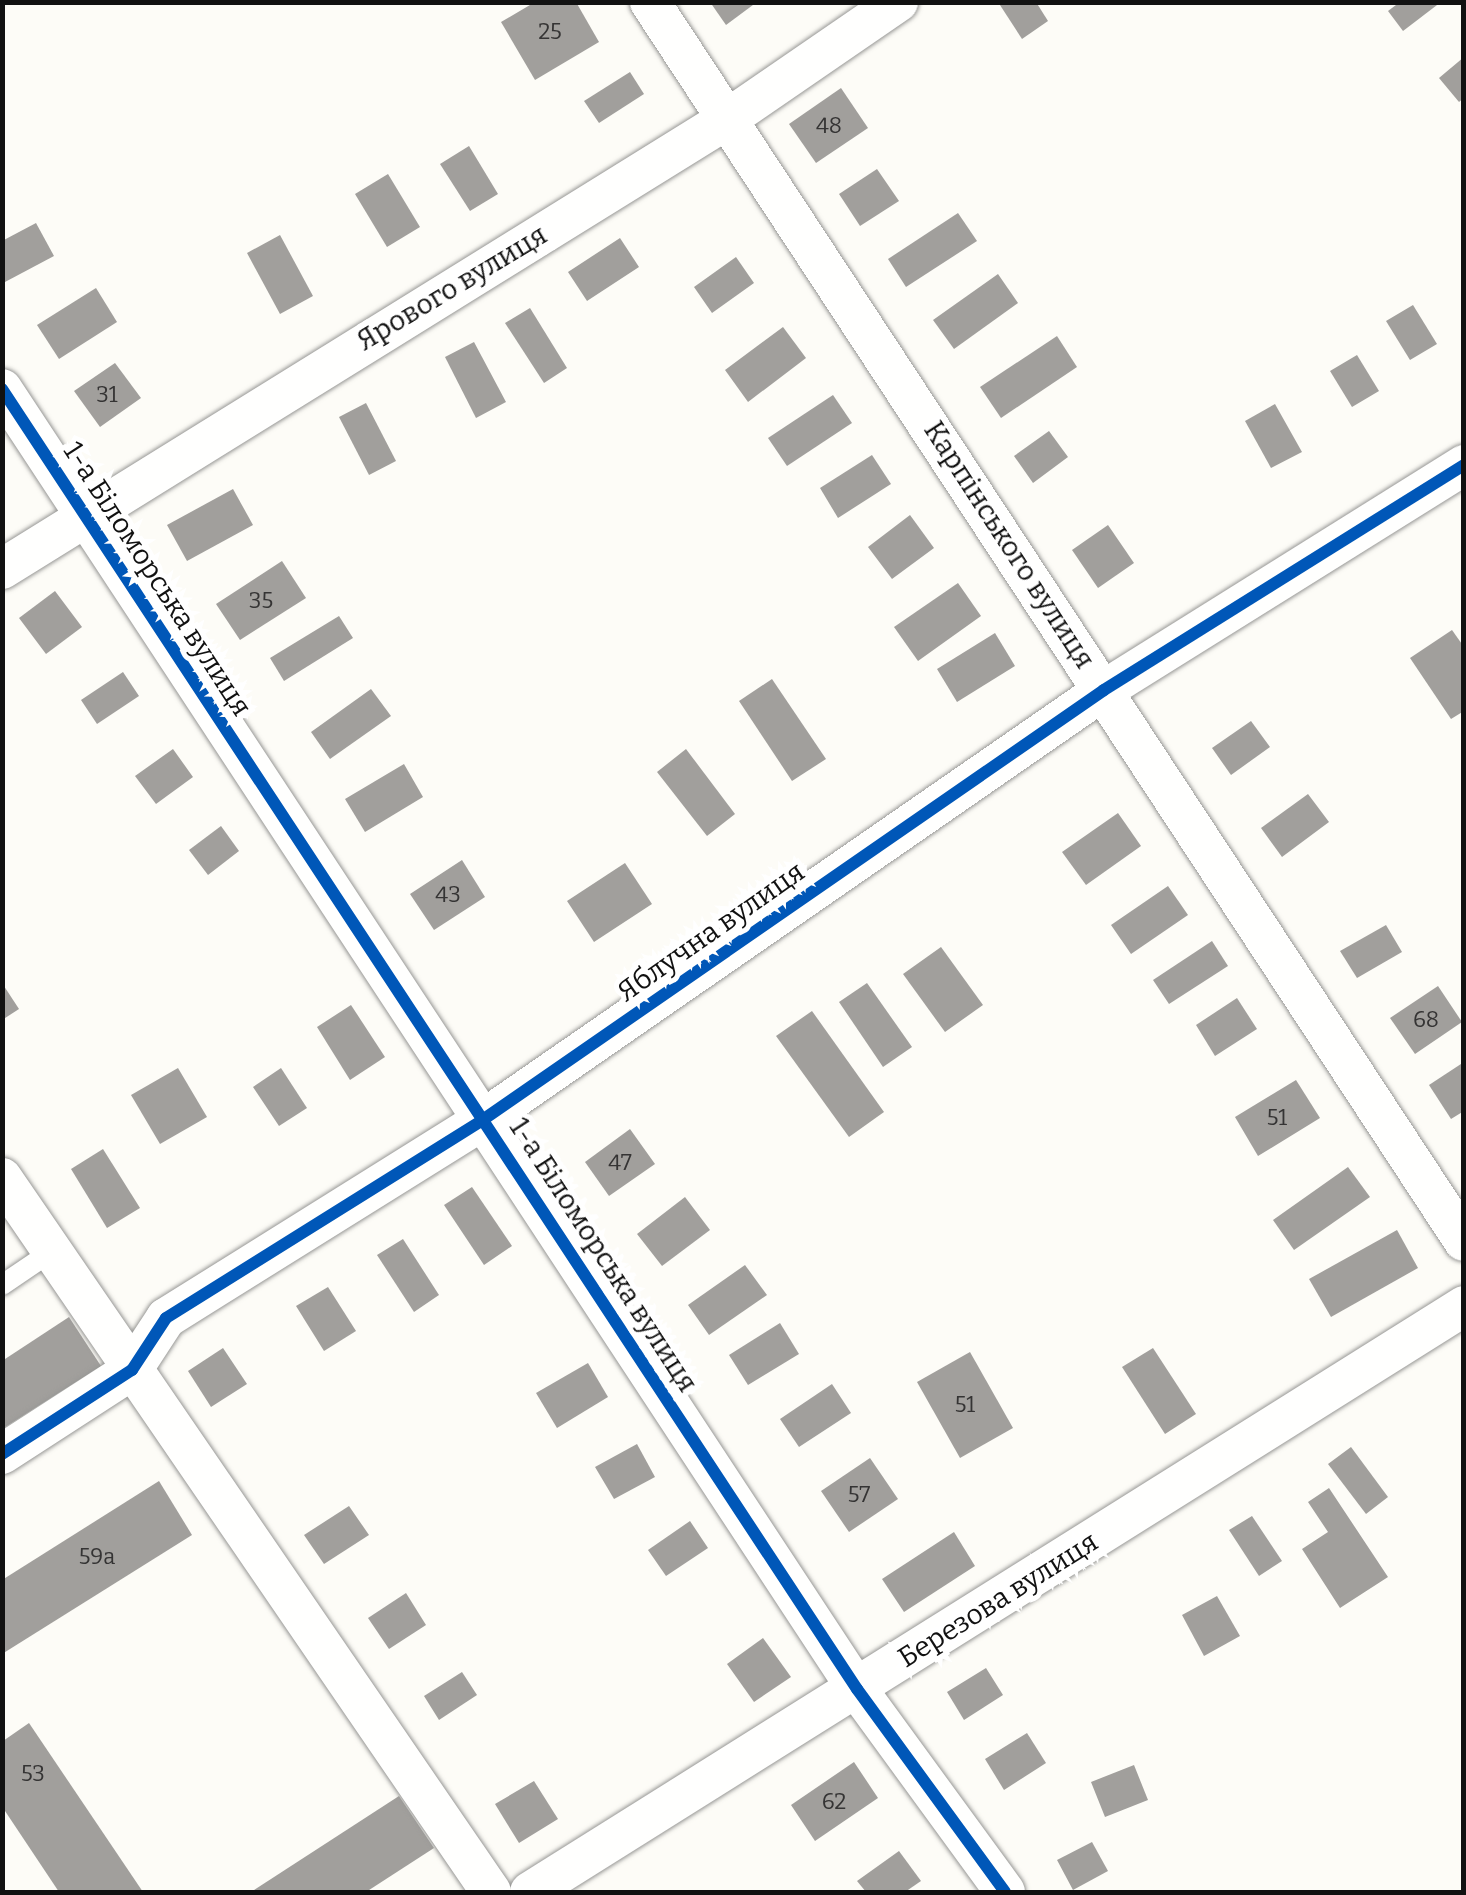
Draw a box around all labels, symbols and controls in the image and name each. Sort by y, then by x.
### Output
house number: 25 [538,19,562,45]
house number: 48 [816,113,842,139]
street label: Ярового вулиця [351,218,553,358]
house number: 31 [96,382,118,408]
street label: Карпінського вулиця [917,415,1101,675]
street label: 1-а Біломорська вулиця [56,436,258,722]
house number: 35 [249,588,273,614]
street label: Яблучна вулиця [611,855,811,1009]
house number: 43 [435,882,461,908]
house number: 68 [1413,1007,1439,1033]
house number: 51 [1267,1105,1287,1131]
street label: 1-а Біломорська вулиця [502,1112,704,1398]
house number: 47 [608,1150,632,1176]
house number: 51 [955,1392,975,1418]
house number: 57 [848,1482,870,1508]
street label: Березова вулиця [892,1525,1104,1675]
house number: 59а [79,1544,115,1570]
house number: 53 [21,1761,45,1787]
house number: 62 [822,1789,846,1815]

